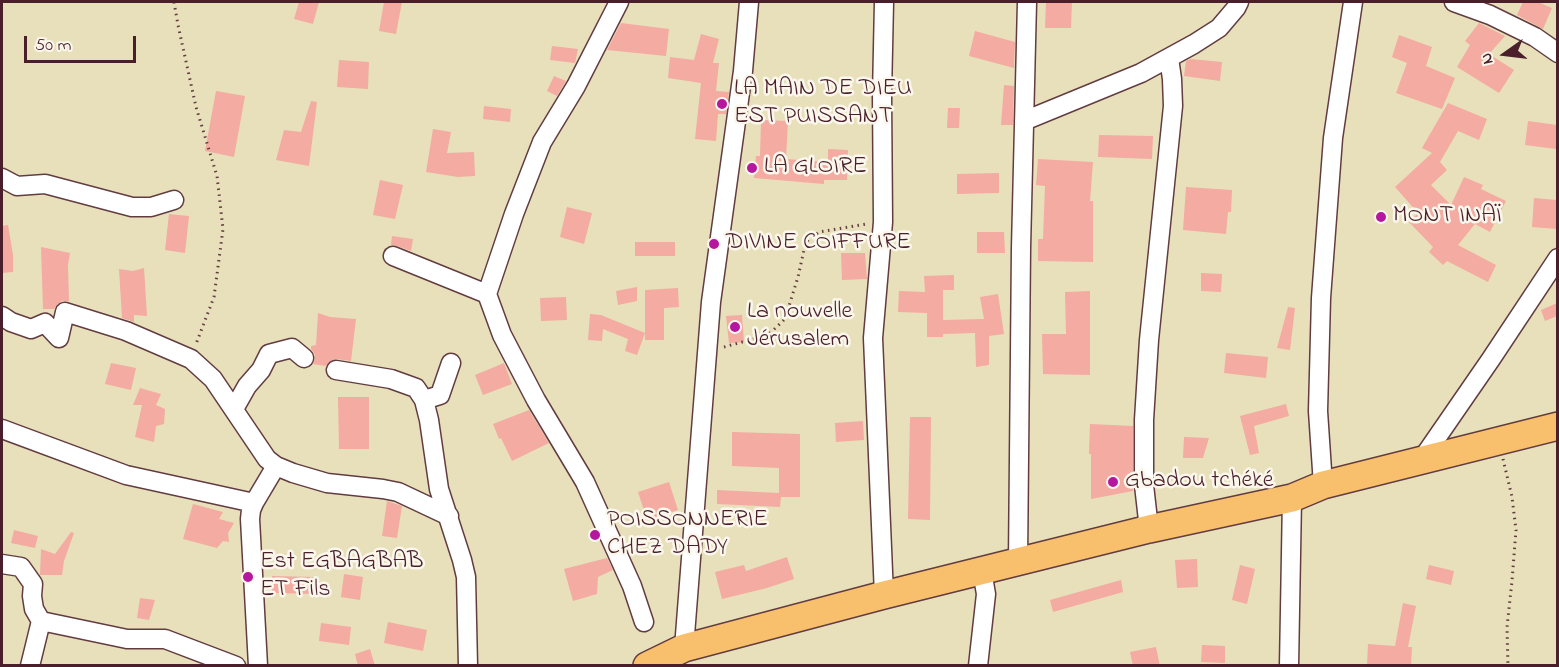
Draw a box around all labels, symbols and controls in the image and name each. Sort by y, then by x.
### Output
scale bar [27,24,140,62]
north arrow [1475,24,1535,84]
text: 50 m [35,33,72,59]
text: N [1475,50,1500,67]
place label: LA MAIN DE DIEU EST PUISSANT [734,76,912,132]
marker: LA MAIN DE DIEU EST PUISSANT [715,97,729,111]
place label: LA GLOIRE [764,154,867,182]
marker: LA GLOIRE [745,161,759,175]
place label: MONT INAÏ [1393,203,1502,231]
marker: MONT INAÏ [1374,210,1388,224]
place label: DIVINE COIFFURE [726,230,911,258]
marker: DIVINE COIFFURE [707,237,721,251]
place label: La nouvelle Jérusalem [747,299,852,355]
marker: La nouvelle Jérusalem [728,320,742,334]
place label: Gbadou tchéké [1125,468,1273,496]
marker: Gbadou tchéké [1106,475,1120,489]
place label: POISSONNERIE CHEZ DADY [607,507,768,563]
marker: POISSONNERIE CHEZ DADY [588,528,602,542]
place label: Est EGBAGBAB ET Fils [260,549,423,605]
marker: Est EGBAGBAB ET Fils [241,570,255,584]

